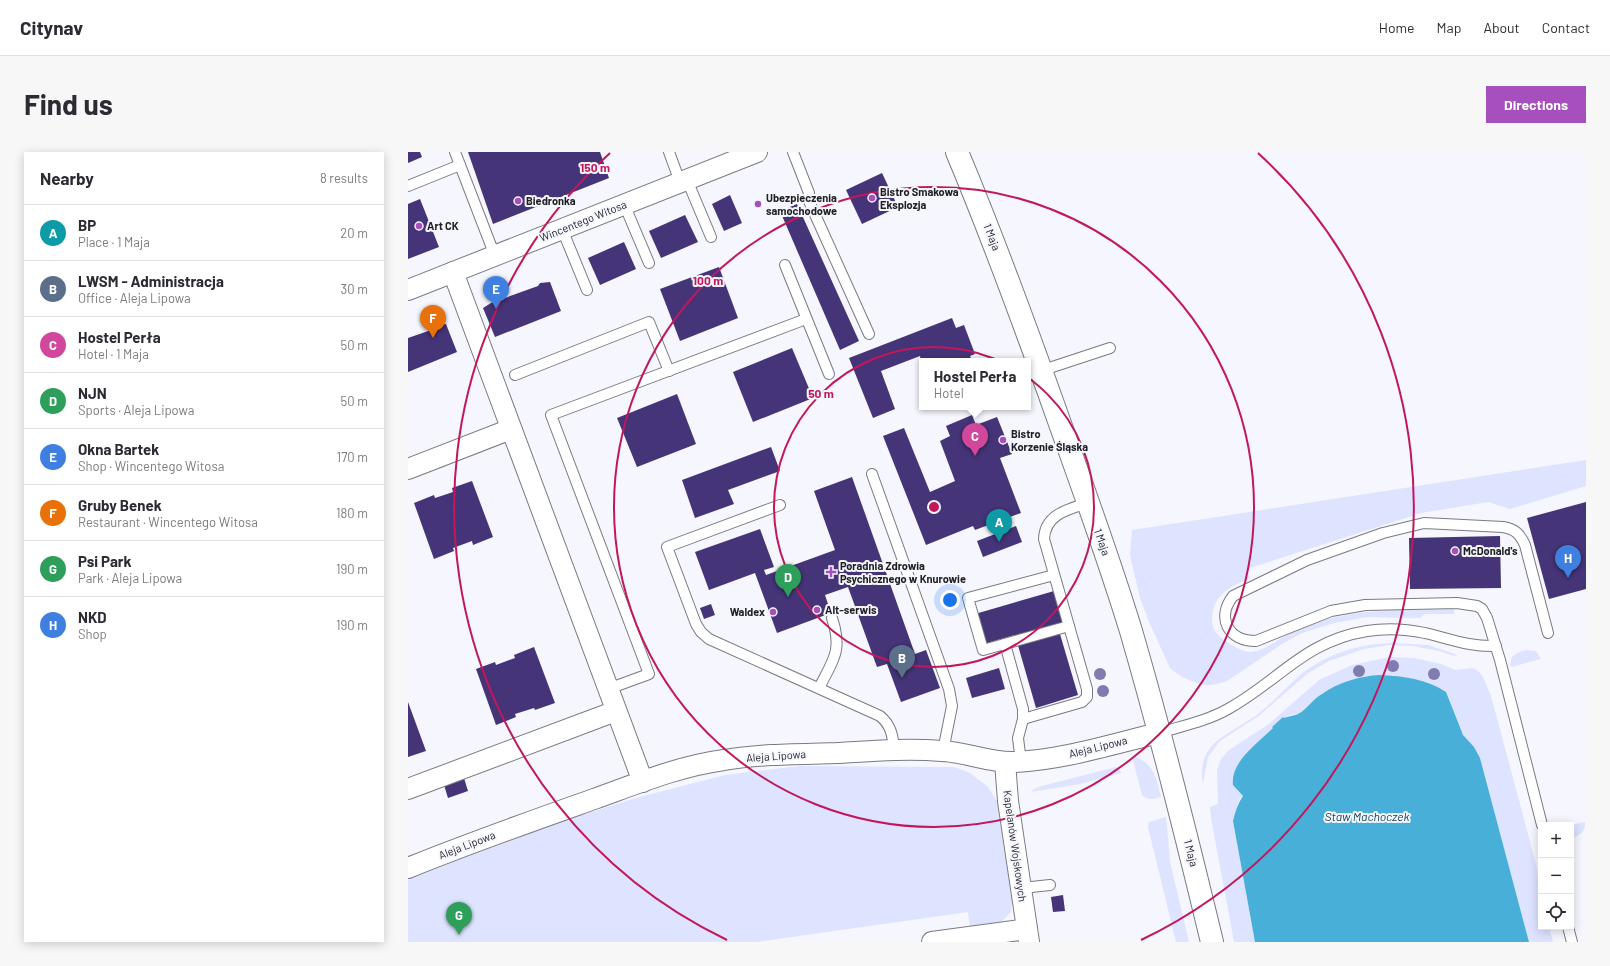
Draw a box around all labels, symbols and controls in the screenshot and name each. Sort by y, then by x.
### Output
text: Citynav [20,16,83,39]
text: Home [1379,19,1415,36]
text: Map [1437,19,1461,36]
text: About [1483,19,1520,36]
text: Contact [1542,19,1590,36]
button: Directions [1486,86,1586,123]
text: Find us [24,87,113,121]
text: 150 m [580,160,610,174]
text: Nearby [40,168,94,188]
text: 8 results [320,170,368,186]
place label: Bistro Smakowa Eksplozja [880,185,959,211]
place label: Ubezpieczenia samochodowe [766,191,837,217]
marker: Bistro Smakowa Eksplozja [867,193,877,203]
place label: Biedronka [526,194,576,207]
marker: Biedronka [513,196,523,206]
street label: Wincentego Witosa [537,197,628,244]
marker: Ubezpieczenia samochodowe [753,199,763,209]
text: BP [78,216,96,234]
place label: Art CK [427,219,459,232]
marker: Art CK [414,221,424,231]
street label: 1 Maja [981,221,1004,252]
text: A [49,225,57,241]
text: 20 m [340,225,368,241]
text: Place · 1 Maja [78,234,150,250]
text: LWSM - Administracja [78,272,224,290]
text: 100 m [693,273,723,287]
pin: E [483,276,509,309]
text: B [49,281,57,297]
text: 30 m [341,281,368,297]
text: Office · Aleja Lipowa [78,290,191,306]
pin: F [420,305,446,338]
text: Hostel Perła [78,328,161,346]
text: C [49,337,57,353]
text: 50 m [341,337,368,353]
text: Hotel · 1 Maja [78,346,149,362]
popup [919,358,1031,410]
text: Hostel Perła [934,367,1016,385]
text: NJN [78,384,107,402]
text: Hotel [934,385,964,401]
text: 50 m [808,386,834,400]
text: D [49,393,57,409]
text: 50 m [341,393,368,409]
text: Sports · Aleja Lipowa [78,402,194,418]
pin: C [962,423,988,456]
place label: Bistro Korzenie Śląska [1011,427,1088,453]
marker: Bistro Korzenie Śląska [998,435,1008,445]
text: Okna Bartek [78,440,159,458]
text: E [49,449,57,465]
text: 170 m [337,449,368,465]
text: Shop · Wincentego Witosa [78,458,224,474]
text: Gruby Benek [78,496,162,514]
centre of rings [927,500,941,514]
text: F [49,505,57,521]
text: 180 m [336,505,368,521]
pin: A [986,509,1012,542]
text: Restaurant · Wincentego Witosa [78,514,258,530]
street label: 1 Maja [1092,527,1113,557]
place label: McDonald's [1463,544,1518,557]
pin: H [1555,545,1581,578]
marker: McDonald's [1450,546,1460,556]
text: Psi Park [78,552,132,570]
place label: Poradnia Zdrowia Psychicznego w Knurowie [840,559,966,585]
text: G [49,561,57,577]
text: 190 m [336,561,368,577]
pin: D [775,564,801,597]
marker: Poradnia Zdrowia Psychicznego w Knurowie [825,566,837,578]
text: Park · Aleja Lipowa [78,570,182,586]
your location [940,590,960,610]
place label: Alt-serwis [825,603,877,616]
place label: Waldex [730,605,765,618]
marker: Alt-serwis [812,605,822,615]
marker: Waldex [768,607,778,617]
text: NKD [78,608,107,626]
text: H [49,617,57,633]
text: 190 m [336,617,368,633]
text: Shop [78,626,107,642]
pin: B [889,645,915,678]
street label: Aleja Lipowa [1067,733,1128,760]
street label: Aleja Lipowa [746,747,806,764]
street label: Kapelanów Wojskowych [1001,789,1030,903]
water label: Staw Machoczek [1325,809,1409,823]
map controls [1538,822,1574,930]
button: + [1538,822,1574,858]
street label: Aleja Lipowa [437,828,497,861]
street label: 1 Maja [1182,838,1201,868]
button: − [1538,858,1574,894]
button: locate [1538,894,1574,930]
pin: G [446,902,472,935]

